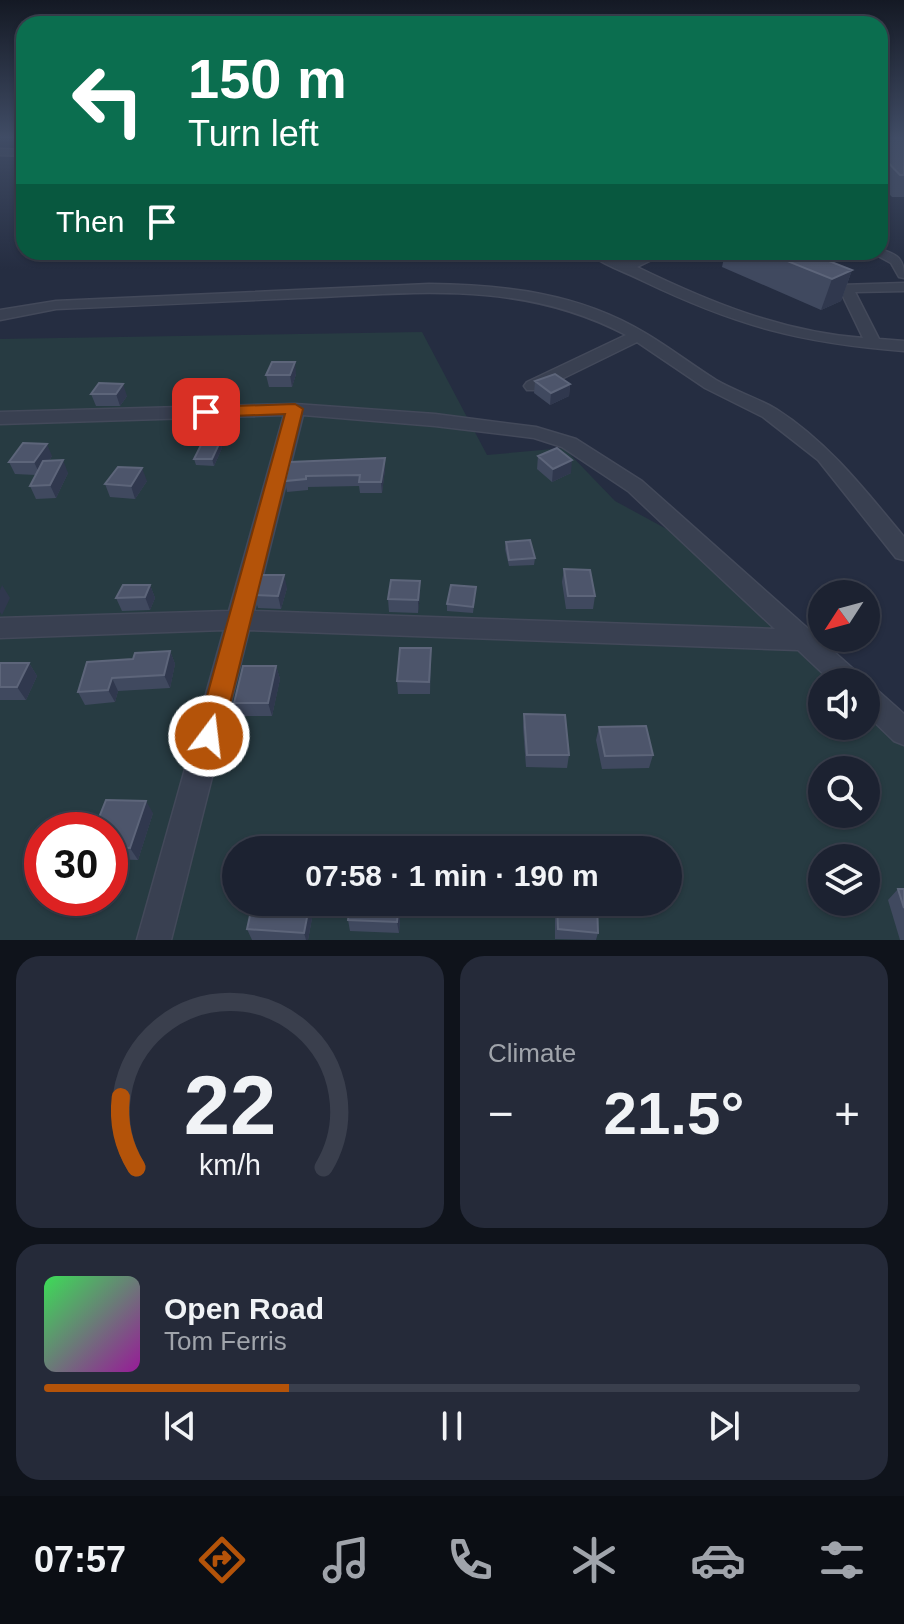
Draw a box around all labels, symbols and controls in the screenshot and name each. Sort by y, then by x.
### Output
text: 150 m [188,47,347,110]
icon: left [56,48,160,152]
text: Turn left [188,113,319,154]
icon: arrive [140,200,184,244]
text: Then [56,205,124,238]
pin [172,378,240,446]
icon: arrive [184,390,228,434]
north arrow [808,580,880,652]
map controls [808,580,880,916]
button: sound [808,668,880,740]
position arrow [167,694,251,778]
button: search [808,756,880,828]
speed limit sign: 30 [24,812,128,916]
button: layers [808,844,880,916]
text: 07:58 · 1 min · 190 m [305,859,599,892]
text: Climate [488,1038,576,1068]
text: 22 [184,1059,276,1152]
text: 21.5° [604,1080,744,1147]
text: − [488,1089,514,1138]
text: + [834,1089,860,1138]
text: km/h [199,1149,261,1181]
text: Open Road [164,1292,324,1325]
text: Tom Ferris [164,1326,287,1356]
icon: previous [158,1404,202,1448]
icon: pause [430,1404,474,1448]
icon: next [702,1404,746,1448]
icon: directions [194,1532,250,1588]
icon: music [318,1532,374,1588]
icon: phone [442,1532,498,1588]
icon: climate [566,1532,622,1588]
icon: car [690,1532,746,1588]
icon: filters [814,1532,870,1588]
text: 07:57 [34,1539,126,1580]

